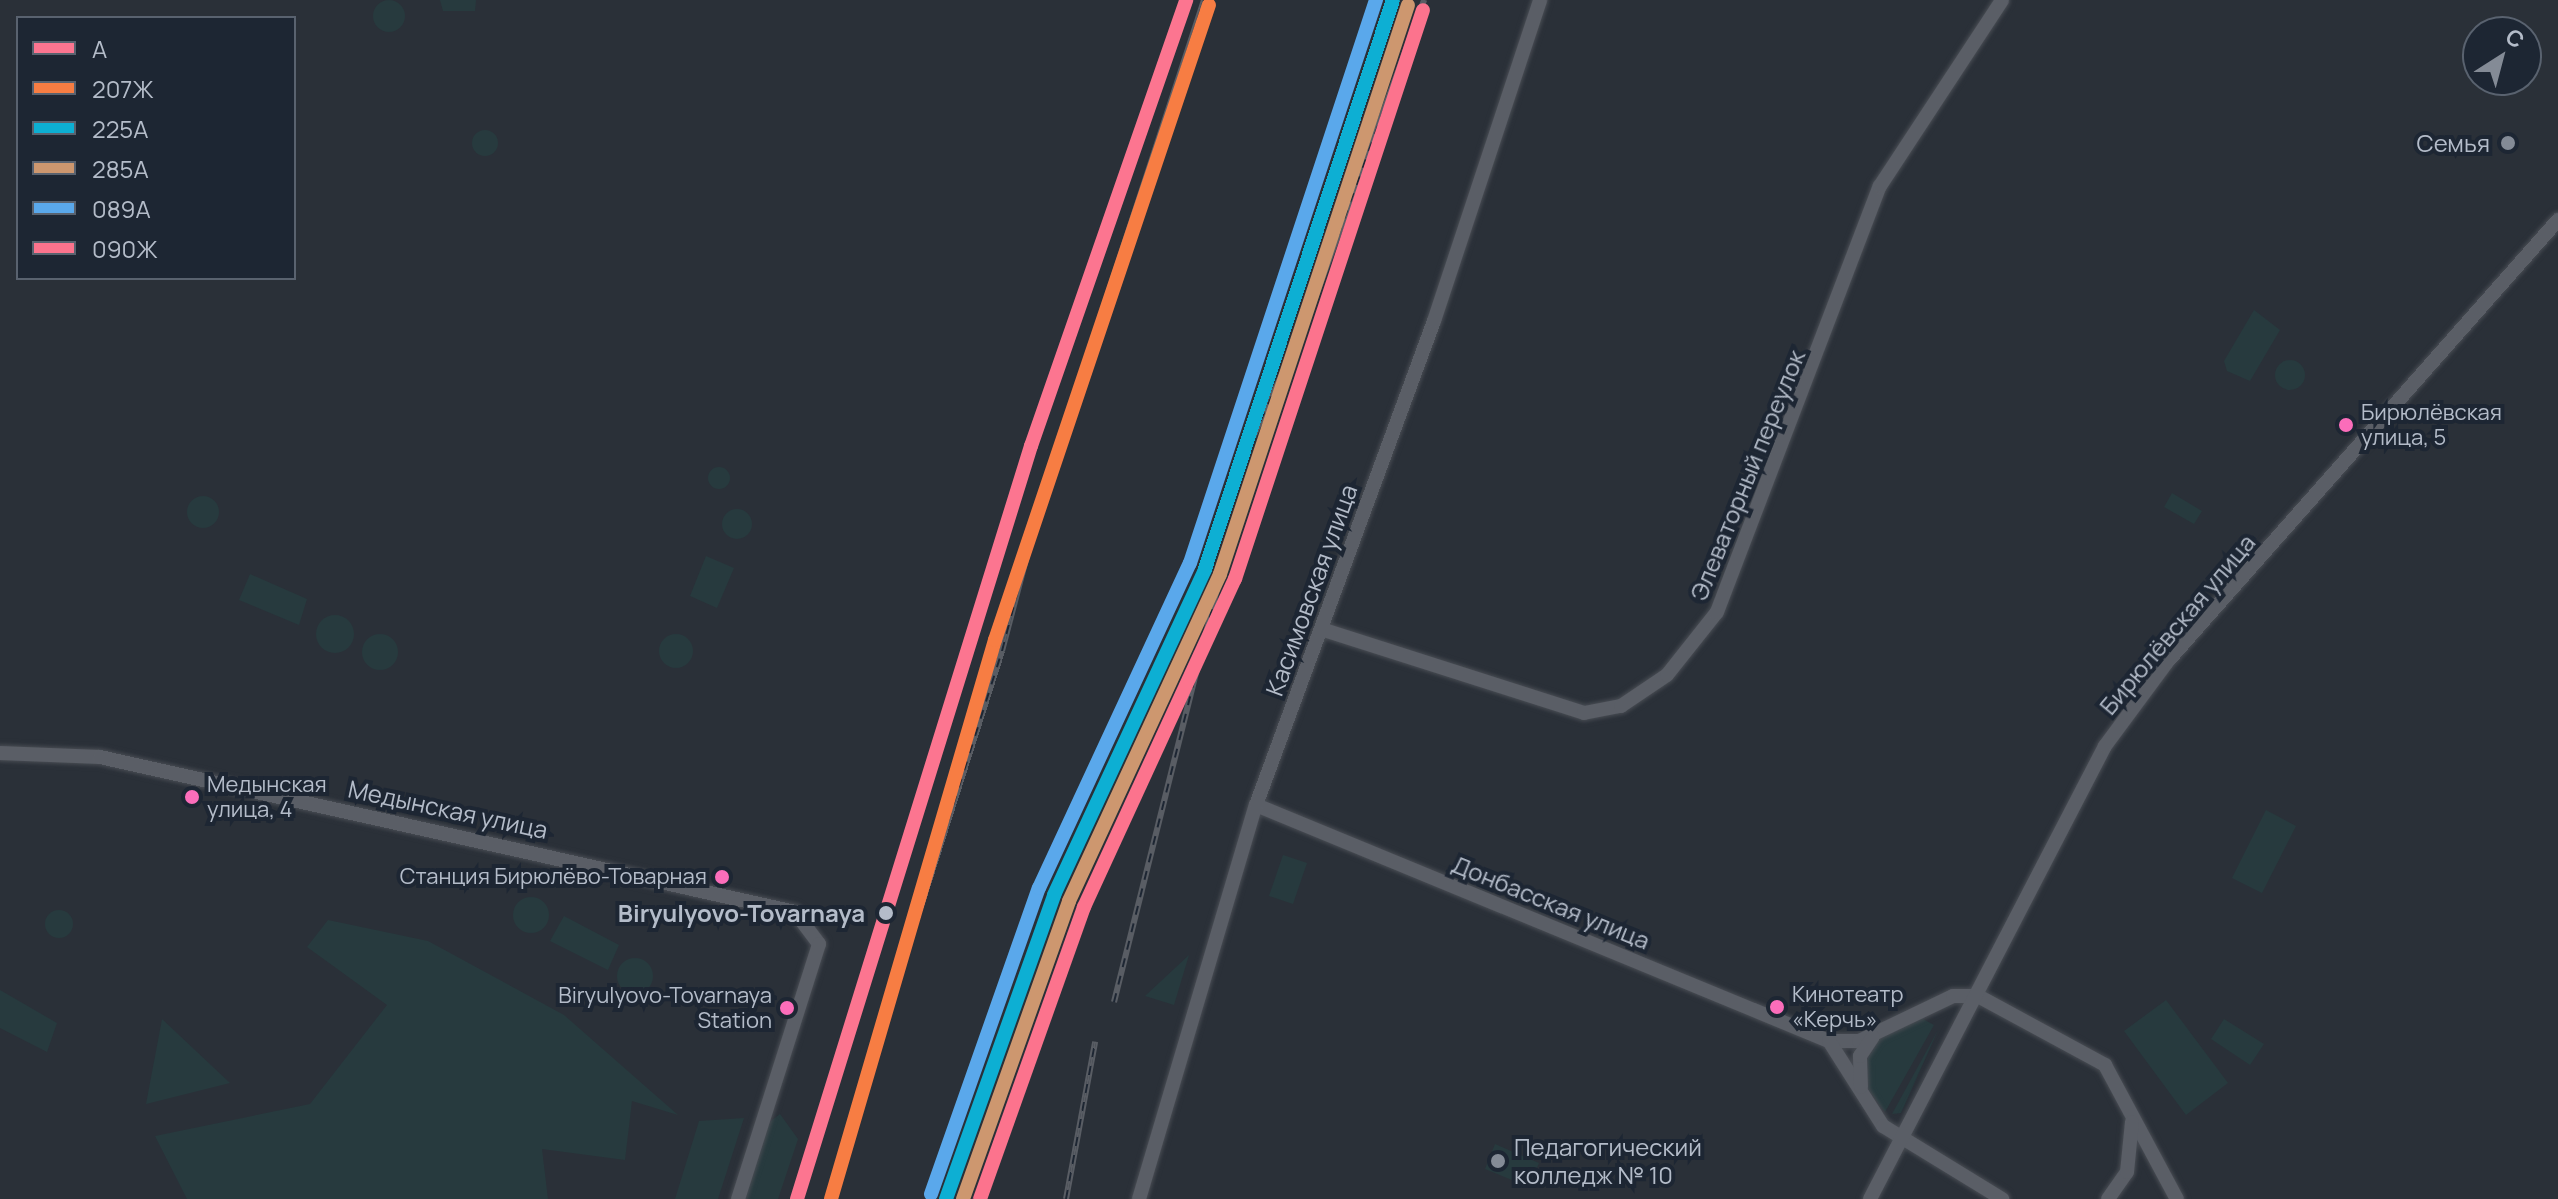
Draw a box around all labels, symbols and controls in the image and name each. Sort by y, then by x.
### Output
legend [16,16,296,280]
north arrow [2462,16,2542,96]
text: С [2500,21,2530,55]
text: A [92,32,107,65]
text: 207Ж [92,72,154,105]
text: 225А [92,112,148,145]
place label: Семья [2416,129,2490,157]
marker: Семья [2497,132,2519,154]
text: 285А [92,152,149,185]
text: 089А [92,192,151,225]
text: 090Ж [92,232,158,265]
street label: Элеваторный переулок [1684,345,1810,605]
place label: Бирюлёвская улица, 5 [2361,399,2502,450]
marker: Бирюлёвская улица, 5 [2338,417,2354,433]
street label: Касимовская улица [1259,481,1363,699]
street label: Бирюлёвская улица [2093,528,2261,720]
place label: Медынская улица, 4 [207,771,327,822]
street label: Медынская улица [346,774,550,844]
marker: Медынская улица, 4 [184,789,200,805]
street label: Донбасская улица [1448,849,1654,955]
place label: Станция Бирюлёво-Товарная [400,864,707,890]
marker: Станция Бирюлёво-Товарная [714,869,730,885]
place label: Biryulyovo-Tovarnaya [618,899,865,927]
marker: Biryulyovo-Tovarnaya [872,899,900,927]
place label: Кинотеатр «Керчь» [1792,981,1903,1032]
place label: Biryulyovo-Tovarnaya Station [558,982,772,1034]
marker: Кинотеатр «Керчь» [1769,999,1785,1015]
marker: Biryulyovo-Tovarnaya Station [779,1000,795,1016]
place label: Педагогический колледж № 10 [1514,1133,1702,1189]
marker: Педагогический колледж № 10 [1489,1152,1507,1170]

